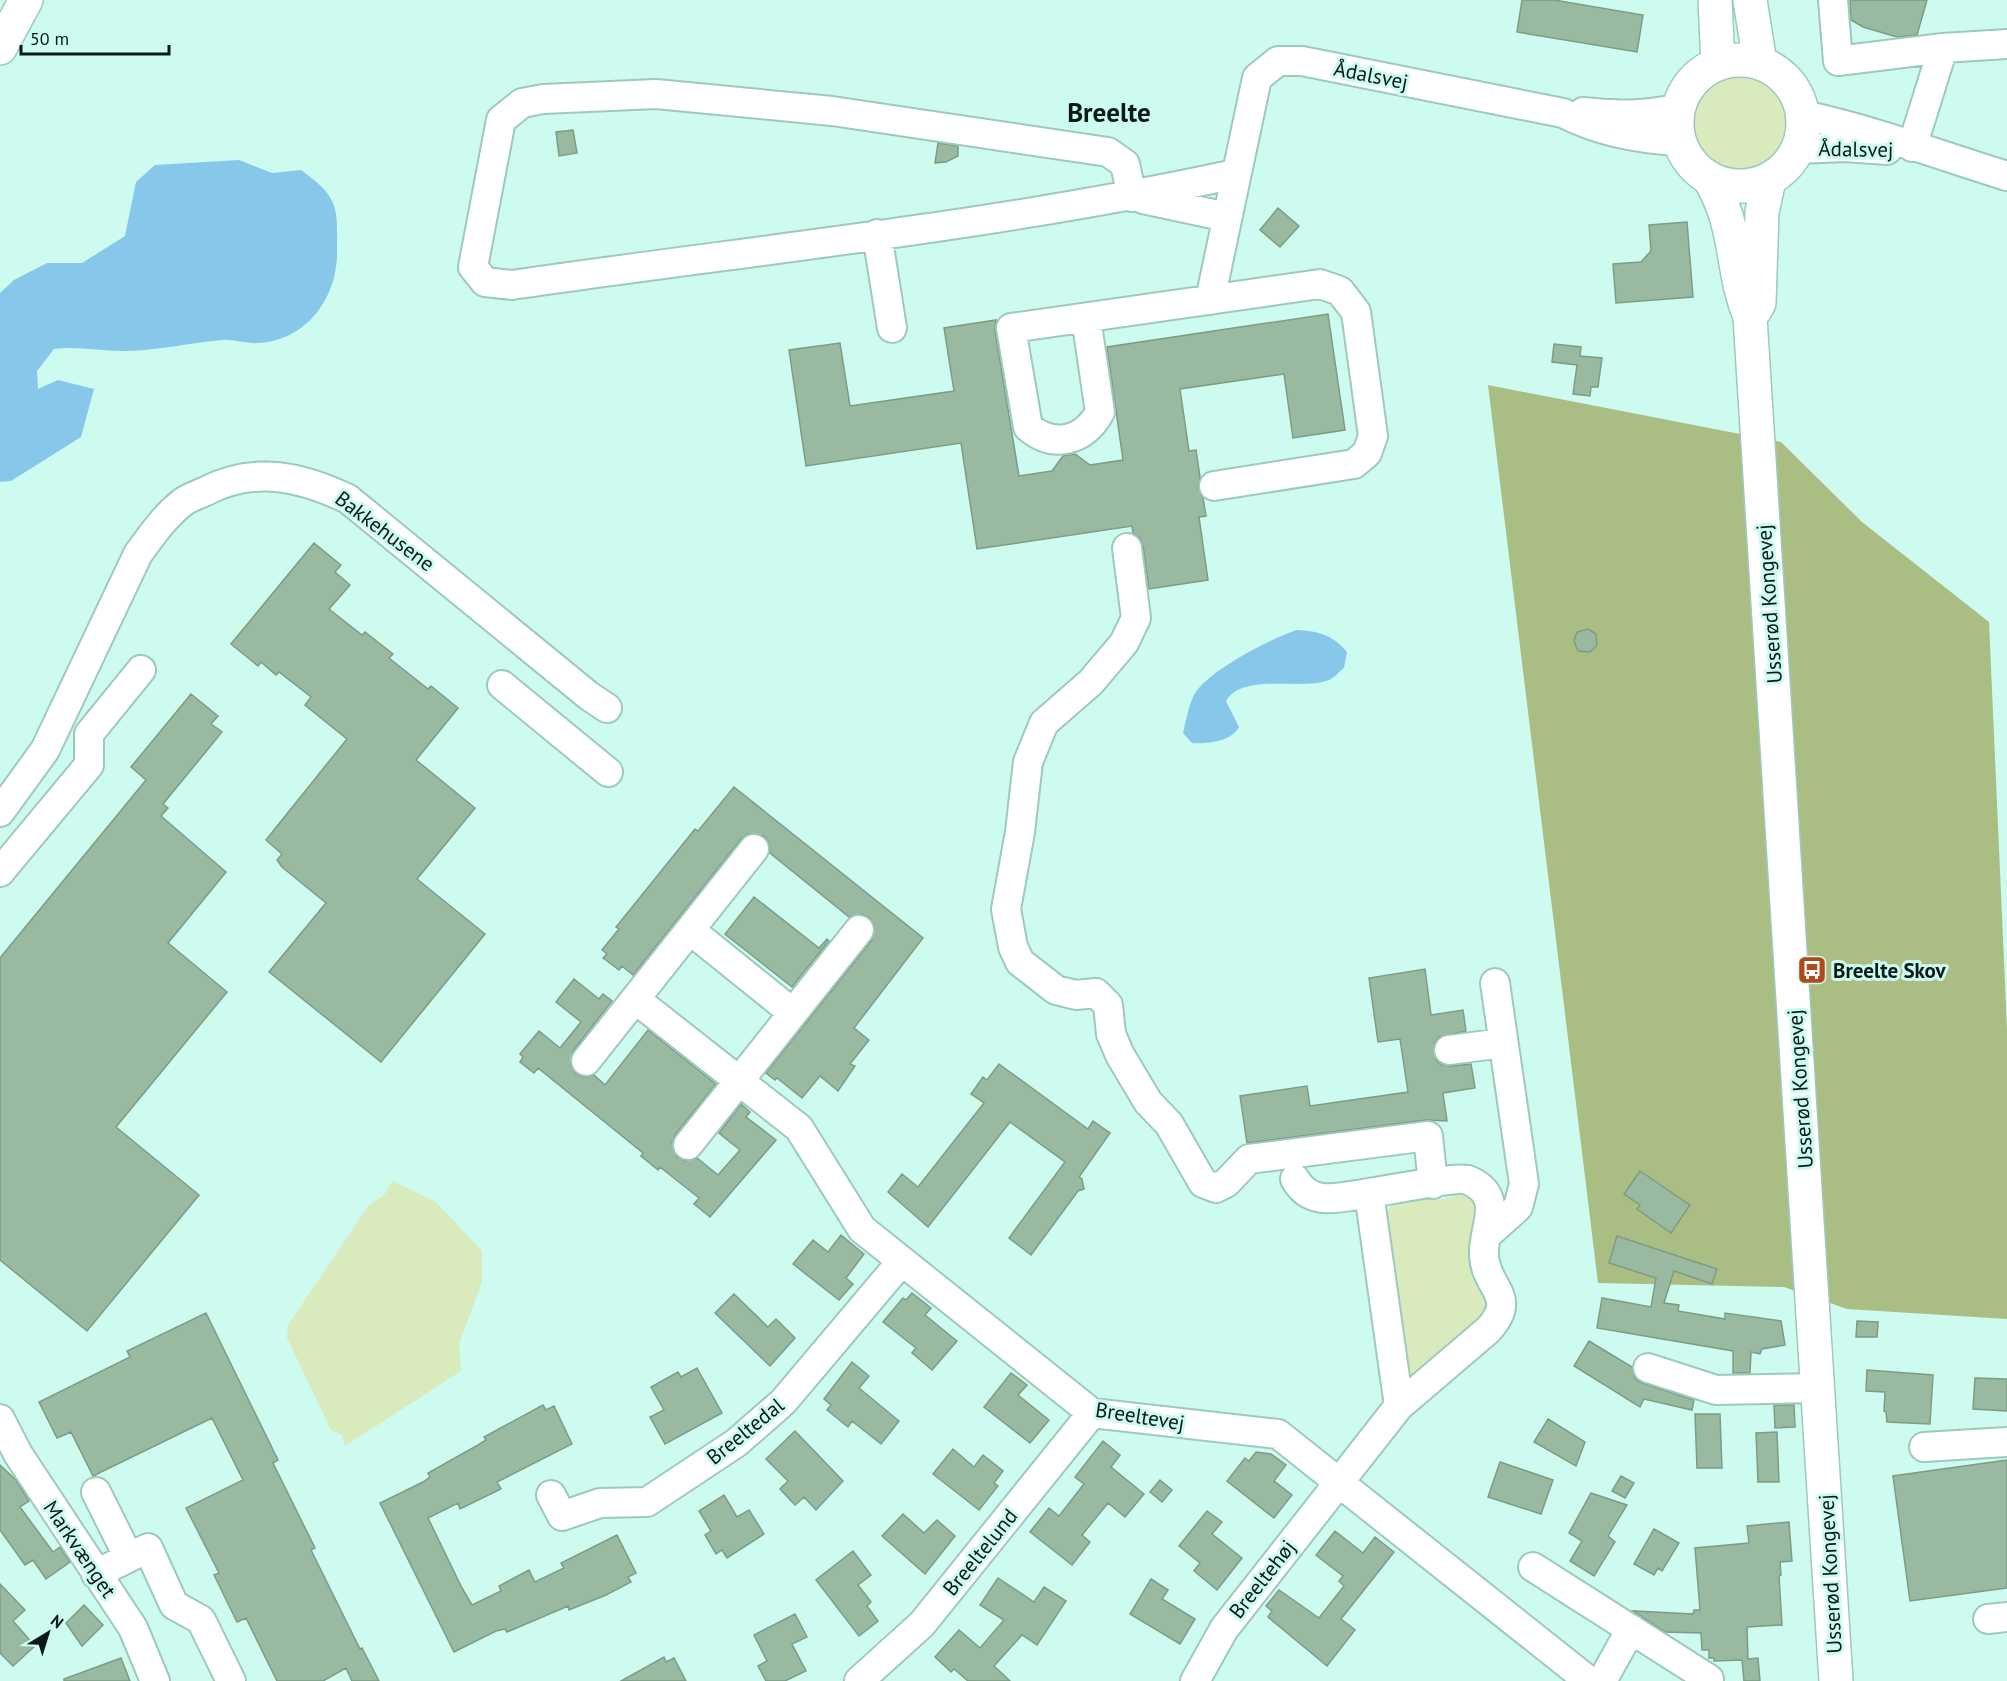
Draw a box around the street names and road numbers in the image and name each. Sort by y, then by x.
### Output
street label: Ådalsvej [1332,55,1410,95]
street label: Ådalsvej [1818,135,1894,163]
street label: Bakkehusene [330,485,440,577]
street label: Usserød Kongevej [1750,523,1788,685]
street label: Usserød Kongevej [1781,1008,1819,1170]
street label: Breeltedal [701,1392,789,1470]
street label: Breeltevej [1093,1396,1187,1436]
street label: Usserød Kongevej [1812,1494,1848,1654]
street label: Markvænget [38,1495,122,1603]
street label: Breeltelund [937,1503,1023,1601]
street label: Breeltehøj [1223,1534,1301,1624]

